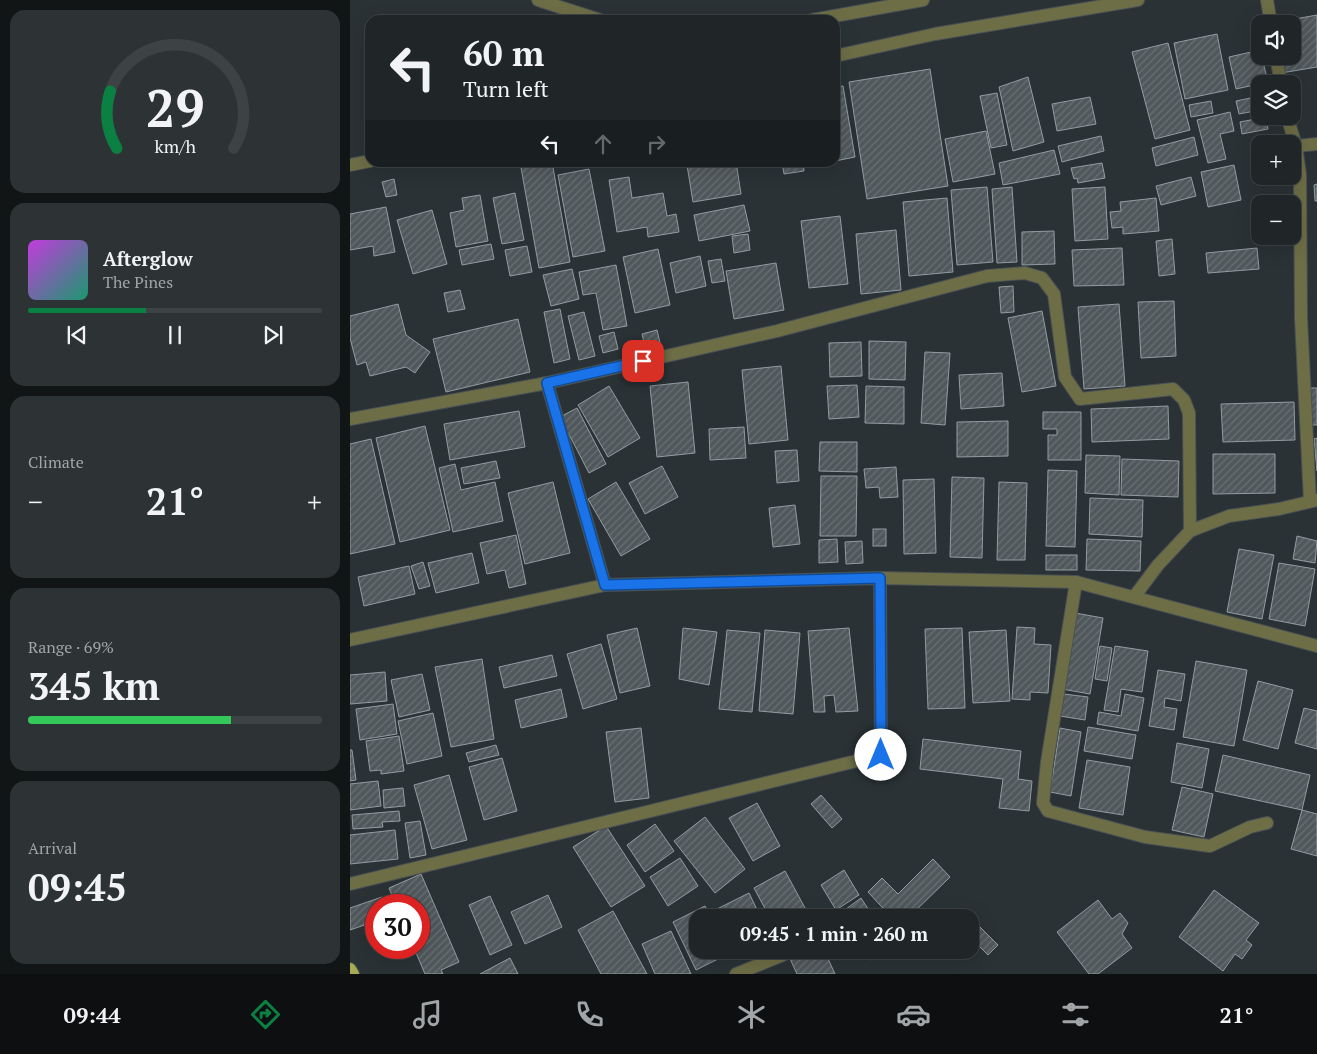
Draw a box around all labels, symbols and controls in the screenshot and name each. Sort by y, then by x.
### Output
map controls [1251,15,1301,245]
button: sound [1251,15,1301,65]
text: 60 m [463,30,544,76]
icon: left [380,35,445,100]
text: 29 [146,73,204,142]
text: Turn left [463,74,549,103]
button: layers [1251,75,1301,125]
icon: left [536,130,564,158]
icon: ahead [589,130,617,158]
icon: right [642,130,670,158]
text: km/h [154,134,196,158]
button: + [1251,135,1301,185]
button: − [1251,195,1301,245]
text: Afterglow [103,246,193,271]
text: The Pines [103,271,173,293]
icon: previous [63,321,91,349]
icon: pause [161,321,189,349]
icon: next [259,321,287,349]
pin [622,340,664,382]
icon: arrive [629,347,657,375]
text: Climate [28,451,84,473]
text: 21° [146,476,204,526]
text: − [28,483,43,520]
text: + [307,483,322,520]
text: Range · 69% [28,636,114,658]
text: 345 km [28,661,160,711]
position arrow [854,728,906,780]
text: Arrival [28,837,77,859]
text: 09:45 [28,862,127,912]
speed limit sign: 30 [365,894,430,959]
text: 09:45 · 1 min · 260 m [740,921,928,946]
icon: directions [248,997,283,1032]
icon: music [410,997,445,1032]
icon: phone [572,997,607,1032]
icon: climate [734,997,769,1032]
icon: car [896,997,931,1032]
icon: filters [1058,997,1093,1032]
text: 09:44 [63,1000,121,1029]
text: 21° [1220,1000,1254,1029]

